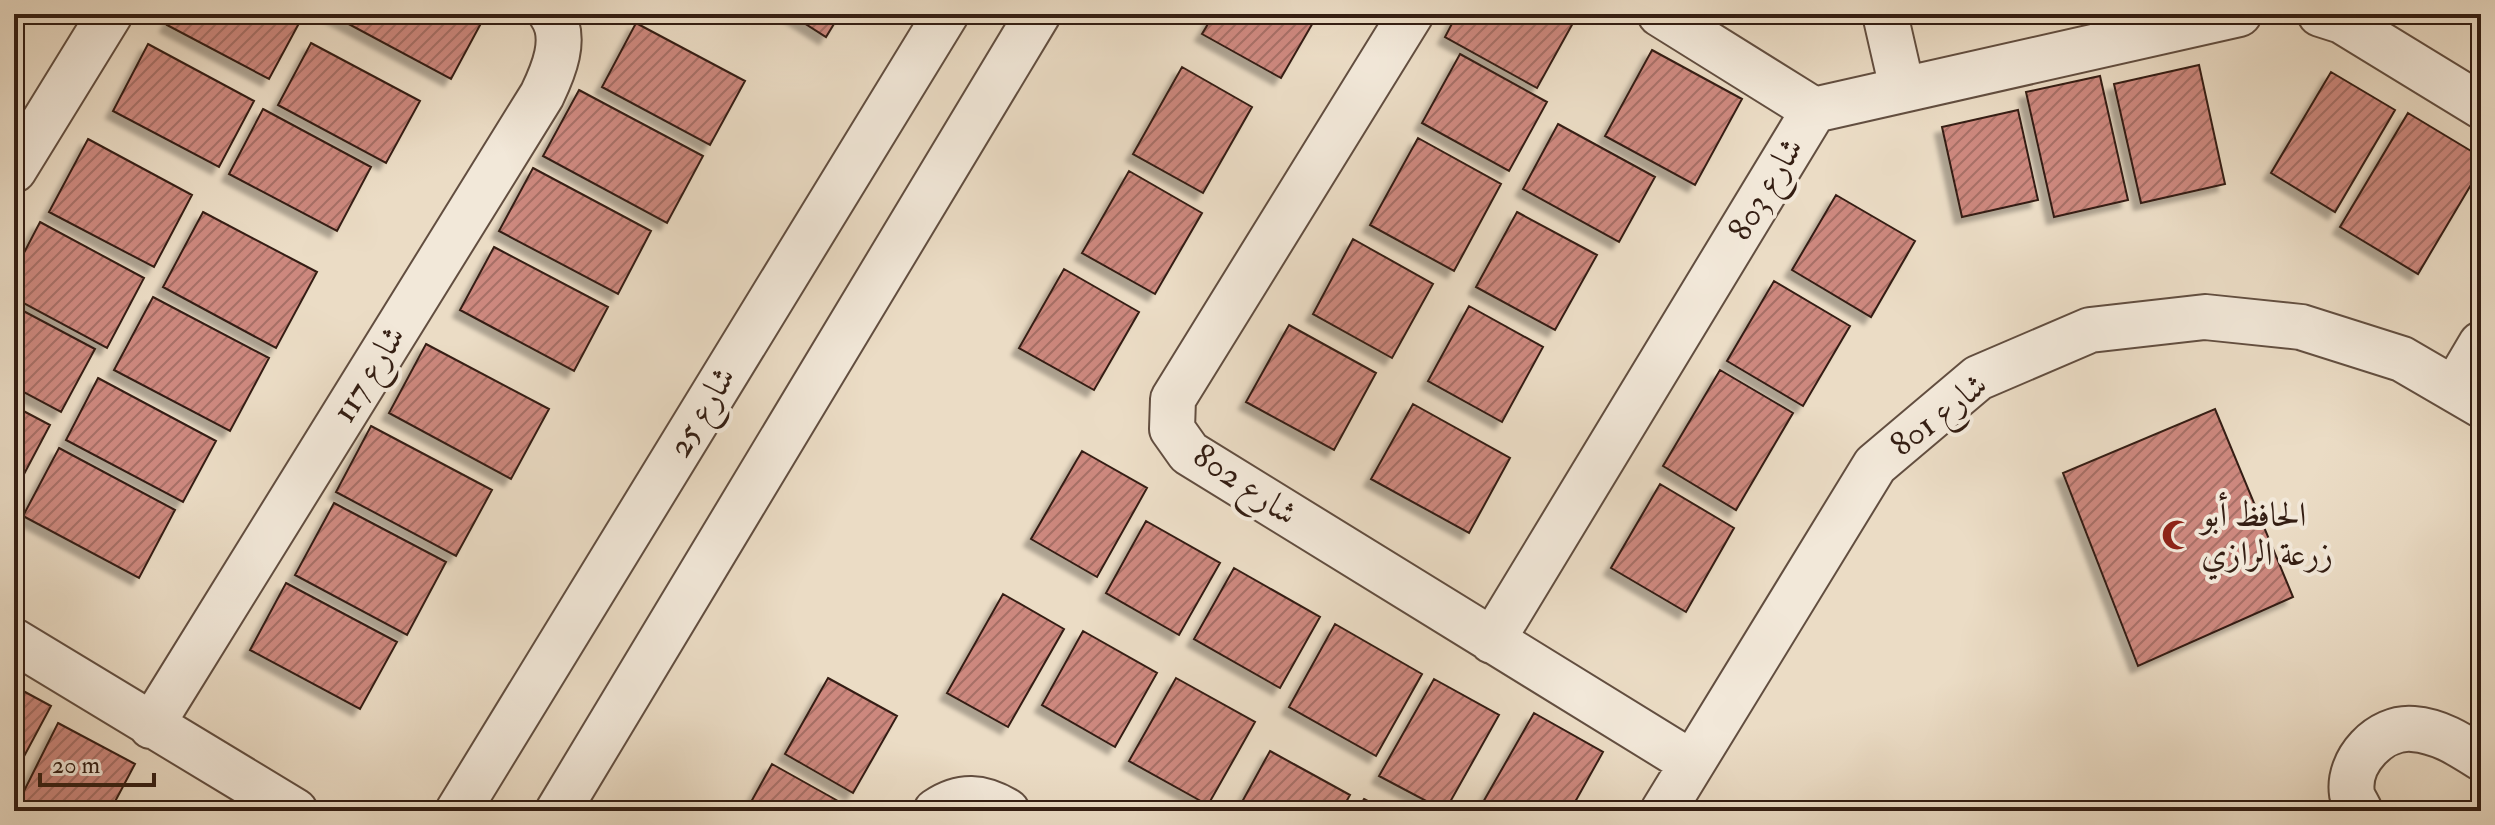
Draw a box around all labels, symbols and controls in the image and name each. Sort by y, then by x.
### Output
street label: شارع 803 [1719,130,1819,251]
street label: شارع 117 [323,318,420,434]
street label: شارع 25 [658,359,751,468]
street label: شارع 801 [1882,364,2000,471]
street label: شارع 802 [1181,435,1305,540]
place label: الحافظ أبو زرعة الرازي [2198,491,2333,581]
mosque icon: الحافظ أبو زرعة الرازي [2160,518,2194,552]
scale bar [40,737,154,787]
text: 20 m [52,750,101,781]

